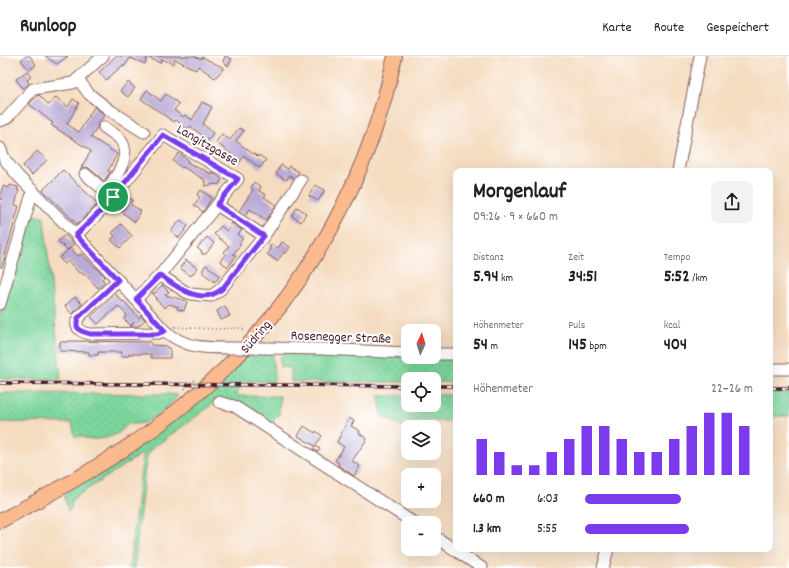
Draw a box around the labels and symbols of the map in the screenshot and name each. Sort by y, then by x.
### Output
street label: Langitzgasse [172,120,242,172]
pin [96,180,130,214]
street label: Südring [236,316,277,359]
north arrow [401,324,441,364]
street label: Rosenegger Straße [290,326,391,350]

